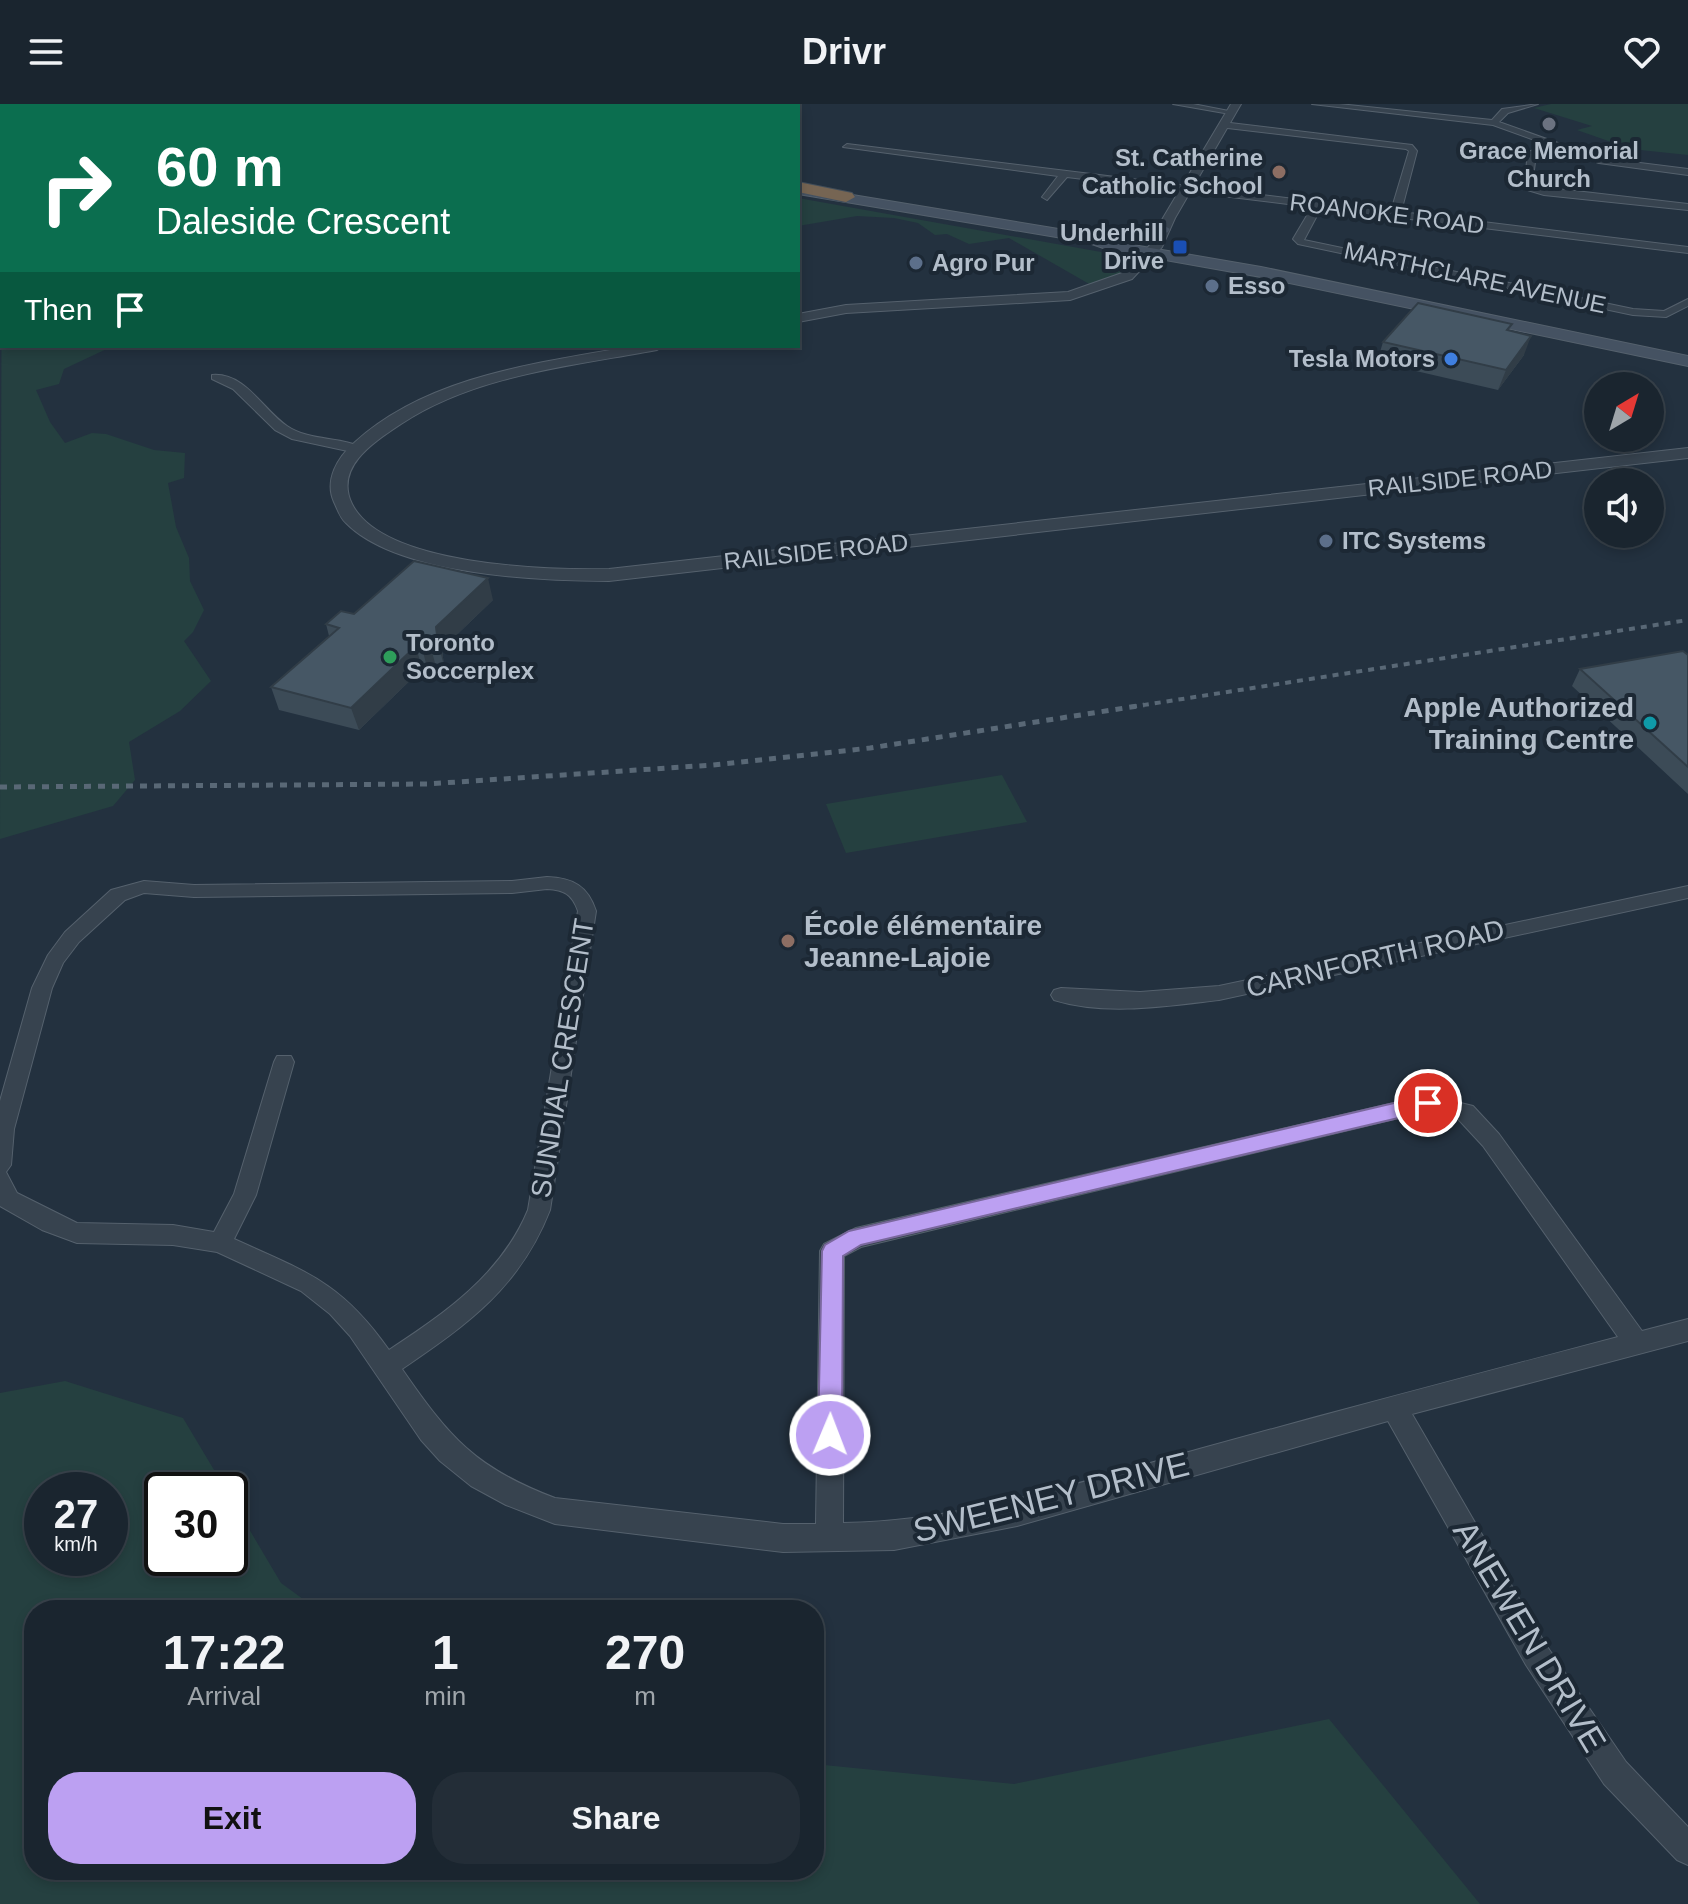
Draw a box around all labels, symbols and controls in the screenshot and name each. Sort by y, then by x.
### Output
icon: menu [24,30,68,74]
icon: heart [1620,30,1664,74]
text: Drivr [802,31,886,72]
marker: Grace Memorial Church [1540,115,1558,133]
text: 60 m [156,135,284,198]
icon: right [24,136,128,240]
place label: Grace Memorial Church [1459,137,1639,192]
place label: St. Catherine Catholic School [1082,144,1263,199]
marker: St. Catherine Catholic School [1270,163,1288,181]
street label: ROANOKE ROAD [1288,188,1486,239]
text: Daleside Crescent [156,201,450,242]
place label: Underhill Drive [1060,219,1164,274]
street label: MARTHCLARE AVENUE [1342,237,1609,318]
marker: Underhill Drive [1171,238,1189,256]
place label: Agro Pur [932,249,1035,276]
marker: Agro Pur [907,254,925,272]
place label: Esso [1228,272,1285,299]
marker: Esso [1203,277,1221,295]
icon: arrive [108,288,152,332]
text: Then [24,293,92,326]
place label: Tesla Motors [1289,345,1435,372]
marker: Tesla Motors [1442,350,1460,368]
north arrow [1584,372,1664,452]
map controls [1584,372,1664,548]
street label: RAILSIDE ROAD [1366,455,1554,502]
button: sound [1584,468,1664,548]
place label: ITC Systems [1342,527,1486,554]
street label: RAILSIDE ROAD [722,528,910,575]
marker: ITC Systems [1317,532,1335,550]
place label: Toronto Soccerplex [406,629,535,684]
marker: Toronto Soccerplex [381,648,399,666]
place label: Apple Authorized Training Centre [1403,692,1634,755]
marker: Apple Authorized Training Centre [1641,714,1659,732]
place label: École élémentaire Jeanne-Lajoie [804,910,1042,973]
street label: CARNFORTH ROAD [1243,914,1507,1003]
street label: SUNDIAL CRESCENT [525,916,600,1200]
marker: École élémentaire Jeanne-Lajoie [779,932,797,950]
pin [1394,1069,1462,1137]
icon: arrive [1406,1081,1450,1125]
position arrow [788,1393,872,1477]
street label: SWEENEY DRIVE [909,1444,1193,1550]
speed limit sign: 30 [144,1472,248,1576]
text: 27 [54,1492,98,1536]
street label: ANEWEN DRIVE [1446,1514,1614,1758]
text: km/h [54,1533,98,1555]
text: 17:22 [163,1626,286,1679]
text: 1 [432,1626,459,1679]
text: 270 [605,1626,685,1679]
text: Arrival [187,1681,261,1711]
text: min [424,1681,466,1711]
text: m [634,1681,656,1711]
button: Exit [48,1772,416,1864]
button: Share [432,1772,800,1864]

